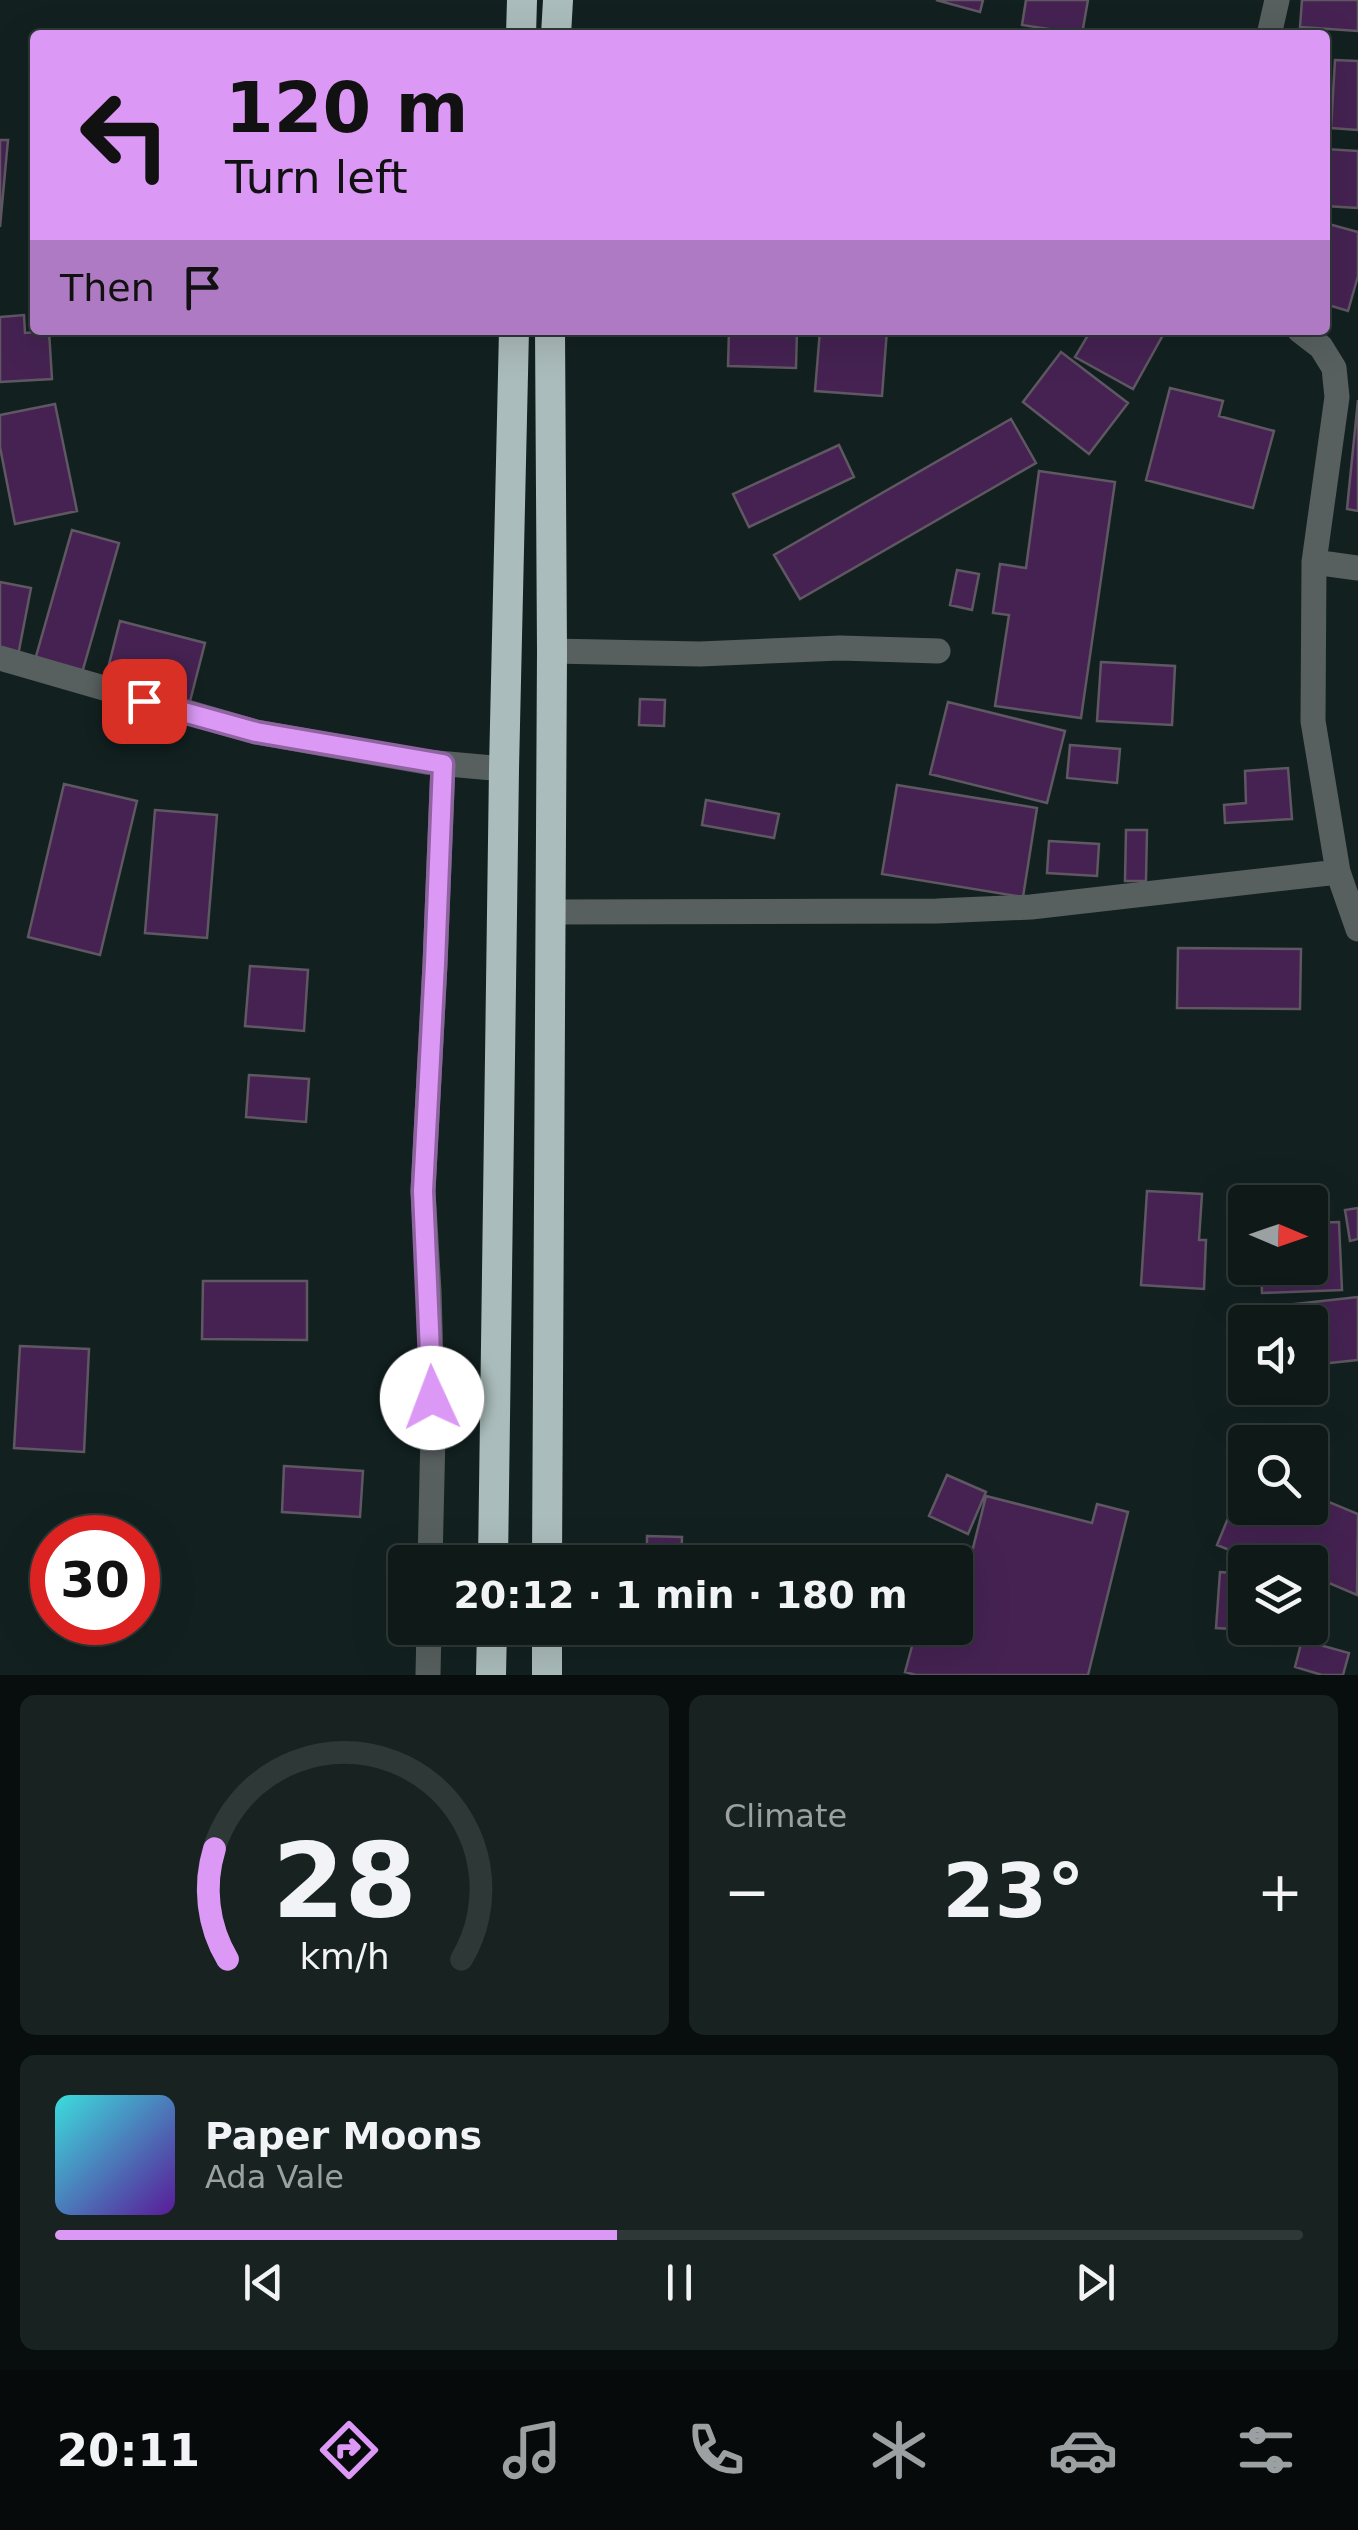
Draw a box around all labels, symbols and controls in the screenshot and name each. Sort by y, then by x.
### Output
text: 120 m [225,67,468,149]
icon: left [60,70,190,200]
text: Turn left [225,151,408,204]
icon: arrive [175,260,230,315]
text: Then [60,266,155,310]
pin [102,659,187,744]
icon: arrive [117,674,172,729]
north arrow [1228,1185,1328,1285]
map controls [1228,1185,1328,1645]
button: sound [1228,1305,1328,1405]
position arrow [380,1346,484,1450]
button: search [1228,1425,1328,1525]
speed limit sign: 30 [30,1515,160,1645]
button: layers [1228,1545,1328,1645]
text: 20:12 · 1 min · 180 m [453,1573,908,1617]
text: Climate [724,1797,847,1835]
text: 28 [272,1820,417,1942]
text: 23° [943,1847,1084,1935]
text: − [724,1860,770,1924]
text: + [1257,1860,1303,1924]
text: km/h [299,1936,390,1977]
text: Paper Moons [205,2114,482,2158]
text: Ada Vale [205,2158,344,2196]
icon: previous [236,2255,291,2310]
icon: pause [652,2255,707,2310]
icon: next [1068,2255,1123,2310]
icon: directions [314,2415,384,2485]
icon: music [497,2415,567,2485]
icon: phone [681,2415,751,2485]
icon: climate [864,2415,934,2485]
icon: car [1048,2415,1118,2485]
icon: filters [1231,2415,1301,2485]
text: 20:11 [57,2424,200,2477]

